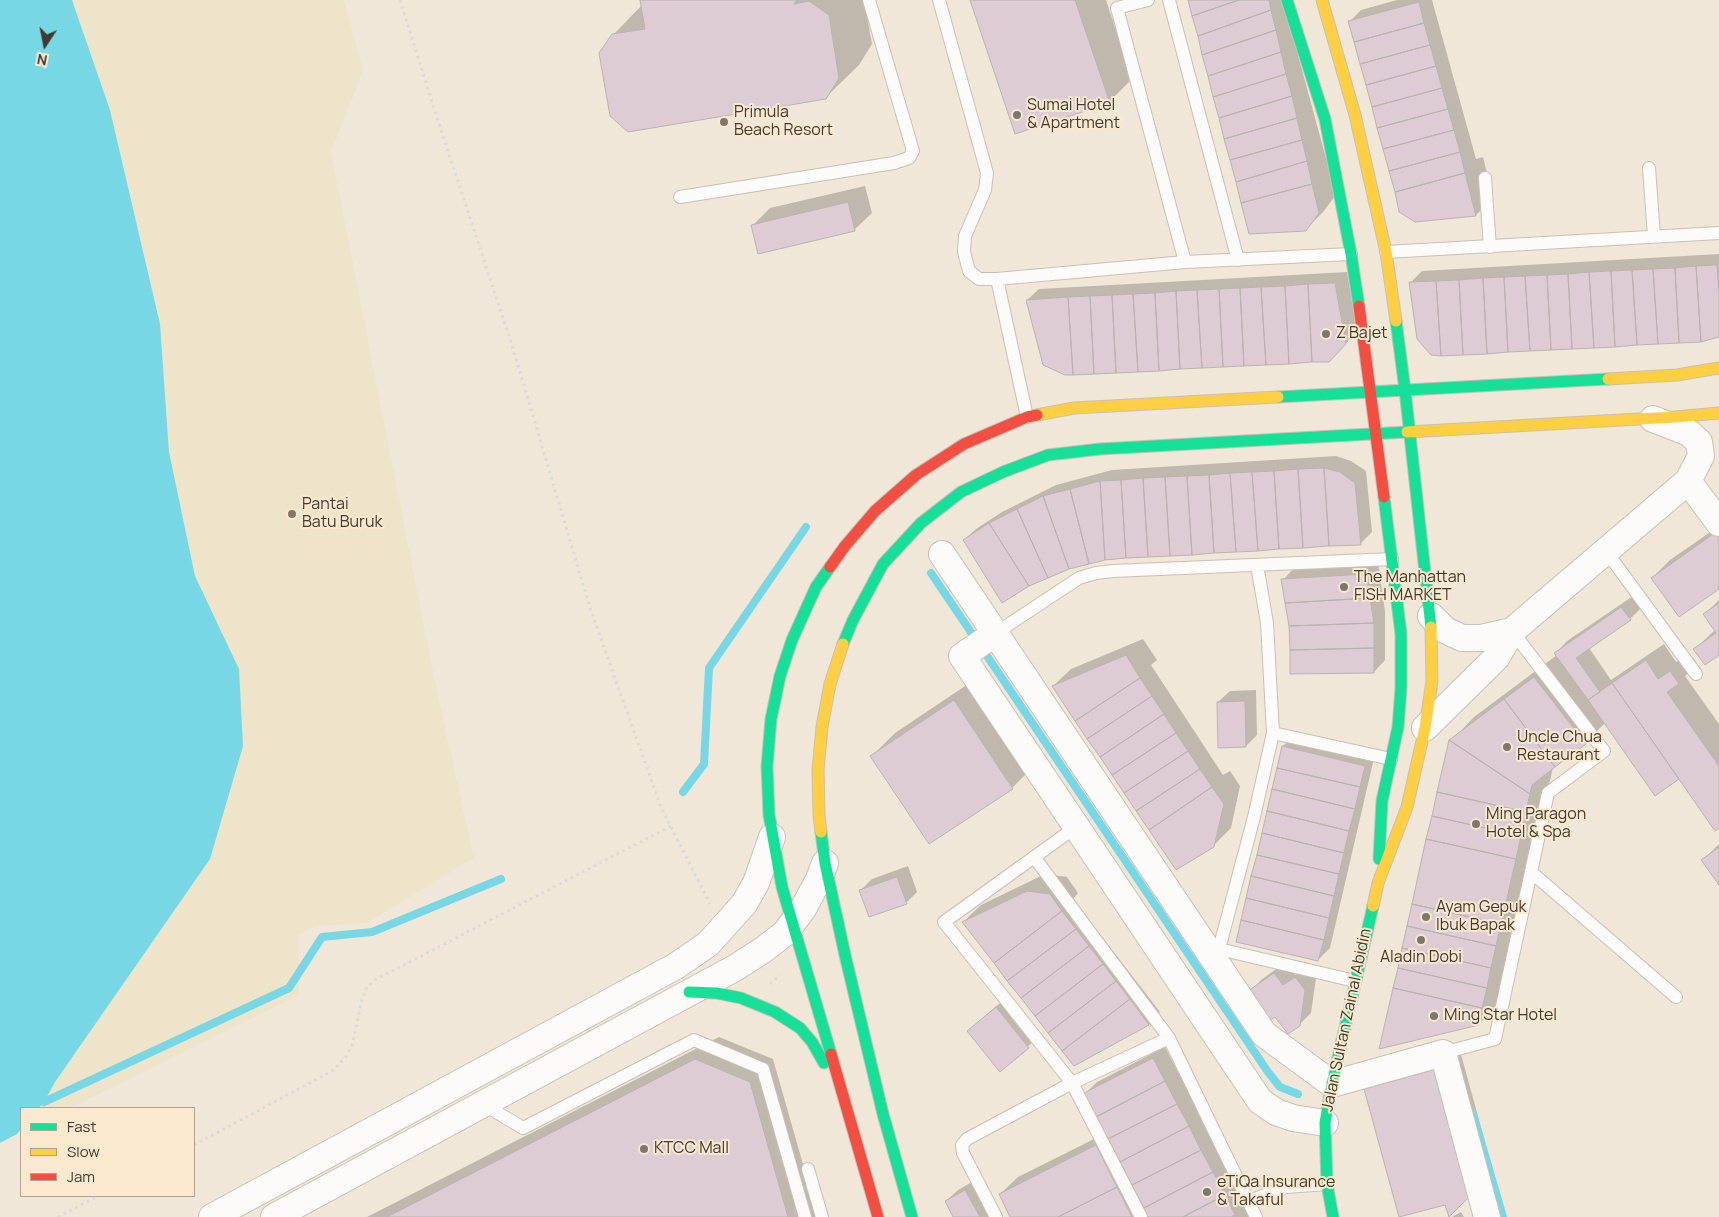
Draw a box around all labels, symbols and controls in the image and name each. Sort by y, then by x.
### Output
north arrow [20,20,70,70]
text: N [35,50,49,71]
place label: Sumai Hotel & Apartment [1027,96,1120,134]
place label: Primula Beach Resort [734,103,833,141]
marker: Sumai Hotel & Apartment [1011,109,1023,121]
marker: Primula Beach Resort [718,116,730,128]
place label: Z Bajet [1336,324,1387,344]
marker: Z Bajet [1320,328,1332,340]
place label: Pantai Batu Buruk [302,495,382,533]
marker: Pantai Batu Buruk [286,508,298,520]
place label: The Manhattan FISH MARKET [1354,568,1466,606]
marker: The Manhattan FISH MARKET [1338,581,1350,593]
place label: Uncle Chua Restaurant [1517,728,1602,766]
marker: Uncle Chua Restaurant [1501,741,1513,753]
place label: Ming Paragon Hotel & Spa [1486,805,1586,843]
marker: Ming Paragon Hotel & Spa [1470,818,1482,830]
place label: Ayam Gepuk Ibuk Bapak [1436,898,1526,936]
marker: Ayam Gepuk Ibuk Bapak [1420,911,1432,923]
street label: Jalan Sultan Zainal Abidin [1318,927,1376,1113]
marker: Aladin Dobi [1415,934,1427,946]
place label: Aladin Dobi [1380,948,1462,968]
place label: Ming Star Hotel [1444,1006,1557,1026]
marker: Ming Star Hotel [1428,1010,1440,1022]
legend [20,1107,195,1197]
text: Fast [67,1116,96,1137]
place label: KTCC Mall [654,1139,729,1159]
text: Slow [67,1141,100,1162]
marker: KTCC Mall [638,1143,650,1155]
text: Jam [67,1166,95,1187]
place label: eTiQa Insurance & Takaful [1217,1173,1335,1211]
marker: eTiQa Insurance & Takaful [1201,1186,1213,1198]

